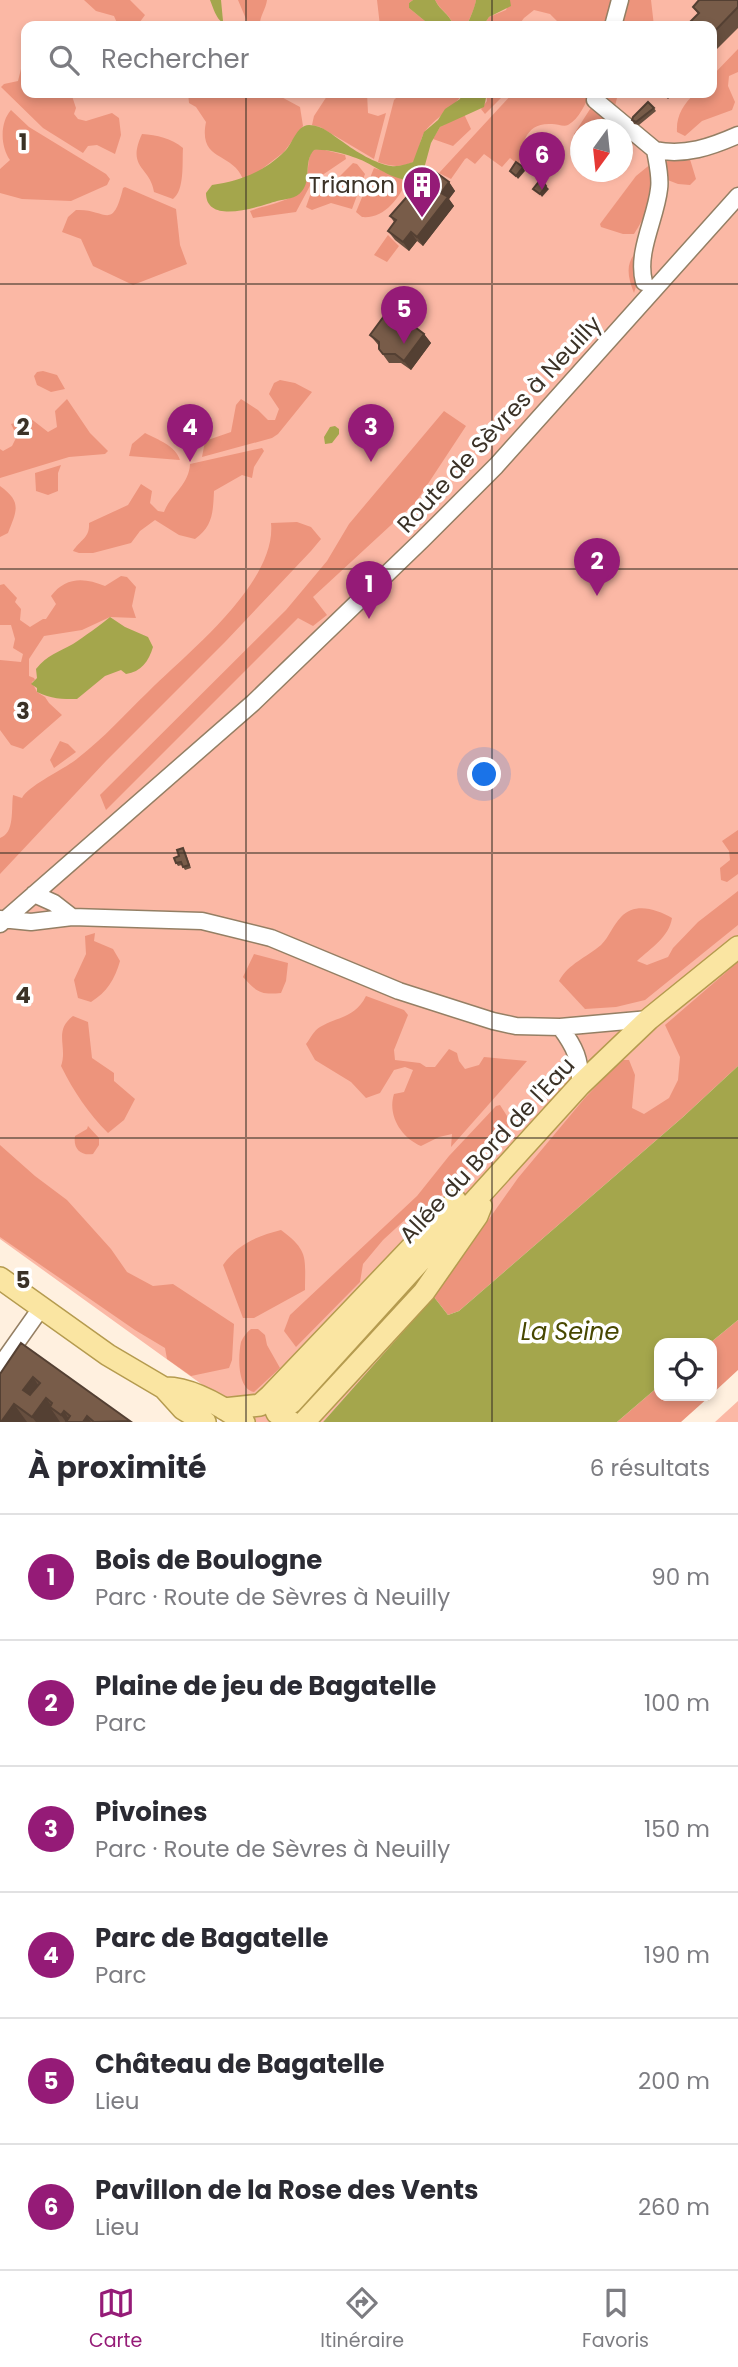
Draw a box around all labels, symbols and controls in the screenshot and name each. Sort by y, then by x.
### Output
search box [21,21,717,98]
icon: search [45,41,83,79]
text: Rechercher [101,41,249,77]
north arrow [570,119,633,182]
text: 1 [19,126,27,158]
pin: 6 [519,132,565,190]
building icon: Trianon [401,164,443,219]
place label: Trianon [309,169,395,201]
pin: 5 [381,286,427,344]
street label: Route de Sèvres à Neuilly [390,308,608,540]
pin: 4 [167,404,213,462]
pin: 3 [348,404,394,462]
text: 2 [16,411,30,443]
pin: 2 [574,538,620,596]
pin: 1 [346,561,392,619]
text: 3 [16,695,30,727]
your location [467,757,501,791]
text: 4 [15,979,31,1011]
street label: Allée du Bord de l'Eau [392,1050,582,1250]
text: 5 [16,1264,30,1296]
water label: La Seine [521,1315,619,1348]
map controls [654,1338,717,1401]
button: locate [654,1338,717,1401]
text: À proximité [28,1446,207,1489]
text: 6 résultats [590,1452,710,1484]
text: Bois de Boulogne [95,1542,322,1578]
text: 1 [47,1561,55,1593]
text: 90 m [651,1561,710,1593]
text: Parc · Route de Sèvres à Neuilly [95,1581,450,1613]
text: Plaine de jeu de Bagatelle [95,1668,436,1704]
text: 2 [44,1687,58,1719]
text: 100 m [644,1687,710,1719]
text: Parc [95,1707,146,1739]
text: Pivoines [95,1794,207,1830]
text: 3 [44,1813,58,1845]
text: 150 m [644,1813,710,1845]
text: Parc · Route de Sèvres à Neuilly [95,1833,450,1865]
text: Parc de Bagatelle [95,1920,328,1956]
text: 4 [43,1939,59,1971]
text: 190 m [644,1939,710,1971]
text: Parc [95,1959,146,1991]
text: Château de Bagatelle [95,2046,384,2082]
text: 5 [44,2065,58,2097]
text: 200 m [638,2065,710,2097]
text: Lieu [95,2085,140,2117]
text: Pavillon de la Rose des Vents [95,2172,479,2208]
text: 6 [44,2191,58,2223]
text: 260 m [638,2191,710,2223]
text: Lieu [95,2211,140,2243]
tab: Carte [89,2284,142,2355]
tab: Itinéraire [320,2284,404,2355]
tab: Favoris [582,2284,649,2355]

